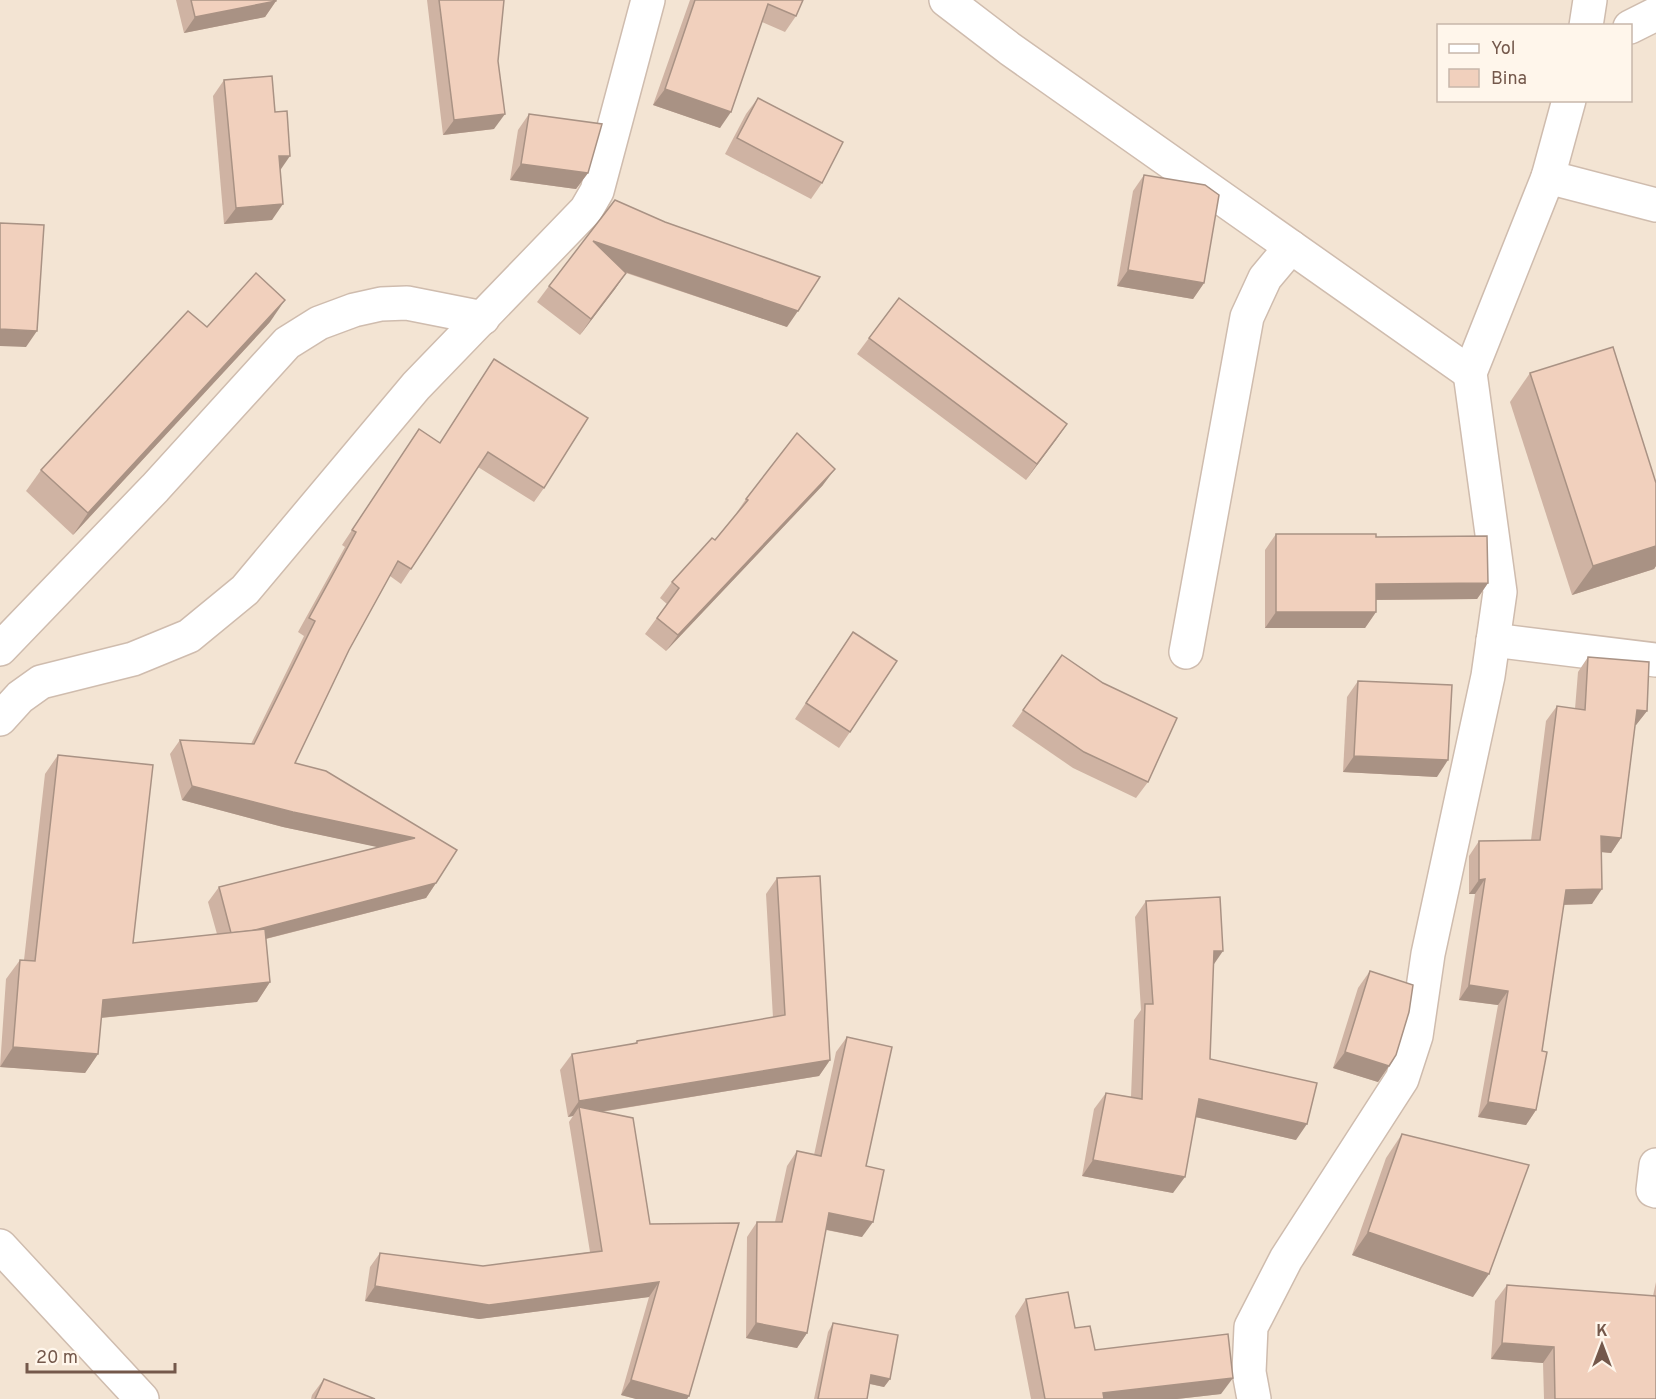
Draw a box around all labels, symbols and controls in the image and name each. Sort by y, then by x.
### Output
legend [1437,24,1632,102]
text: Yol [1491,38,1516,61]
text: Bina [1491,68,1527,91]
north arrow [1572,1315,1632,1375]
text: K [1596,1322,1608,1342]
scale bar [27,1336,176,1374]
text: 20 m [36,1347,78,1370]

